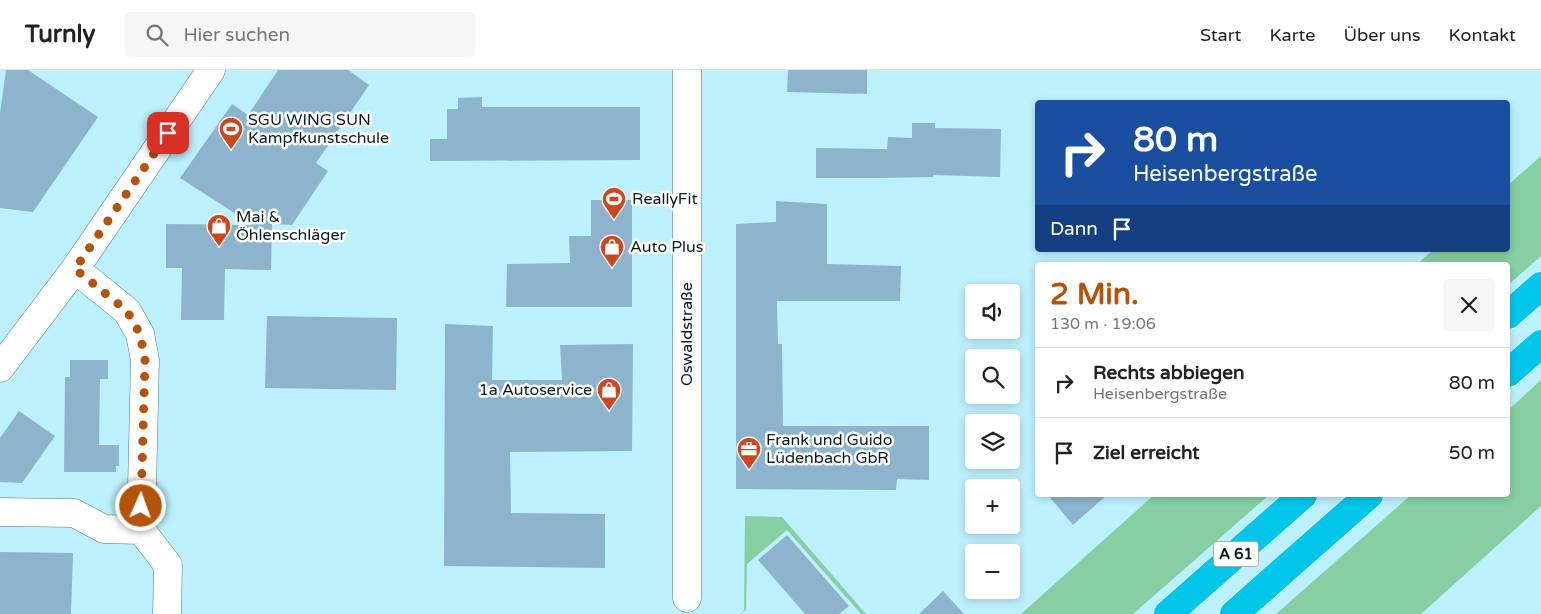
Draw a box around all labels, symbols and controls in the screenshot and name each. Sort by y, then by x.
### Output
search box [125,12,475,57]
text: Turnly [25,20,95,49]
icon: search [143,21,171,49]
text: Hier suchen [183,24,290,46]
text: Start [1200,24,1241,46]
text: Karte [1269,24,1315,46]
text: Über uns [1343,24,1421,46]
text: Kontakt [1449,24,1516,46]
place label: SGU WING SUN Kampfkunstschule [248,110,389,148]
pin [147,112,189,154]
sports icon: SGU WING SUN Kampfkunstschule [218,116,244,150]
icon: arrive [154,119,182,147]
text: 80 m [1133,119,1218,161]
icon: right [1050,120,1115,185]
text: Heisenbergstraße [1133,161,1317,187]
sports icon: ReallyFit [601,186,627,220]
place label: ReallyFit [632,189,698,209]
place label: Mai & Öhlenschläger [236,207,346,245]
shop icon: Mai & Öhlenschläger [206,213,232,247]
icon: arrive [1108,215,1136,243]
text: Dann [1050,218,1098,240]
shop icon: Auto Plus [599,234,625,268]
place label: Auto Plus [630,237,703,257]
text: 2 Min. [1050,276,1139,313]
button: close [1443,279,1495,331]
street label: Oswaldstraße [677,282,697,386]
map controls [965,284,1020,599]
button: sound [965,284,1020,339]
text: 130 m · 19:06 [1050,314,1156,334]
button: search [965,349,1020,404]
text: Rechts abbiegen [1093,362,1245,384]
icon: right [1050,369,1078,397]
text: 80 m [1449,372,1495,394]
shop icon: 1a Autoservice [596,377,622,411]
place label: 1a Autoservice [479,380,592,400]
text: Heisenbergstraße [1093,384,1227,404]
button: layers [965,414,1020,469]
place label: Frank und Guido Lüdenbach GbR [766,430,892,468]
office icon: Frank und Guido Lüdenbach GbR [736,436,762,470]
icon: arrive [1050,439,1078,467]
text: Ziel erreicht [1093,442,1200,464]
text: 50 m [1449,442,1495,464]
position arrow [114,479,166,531]
button: + [965,479,1020,534]
road number: A 61 [1214,542,1258,566]
button: − [965,544,1020,599]

